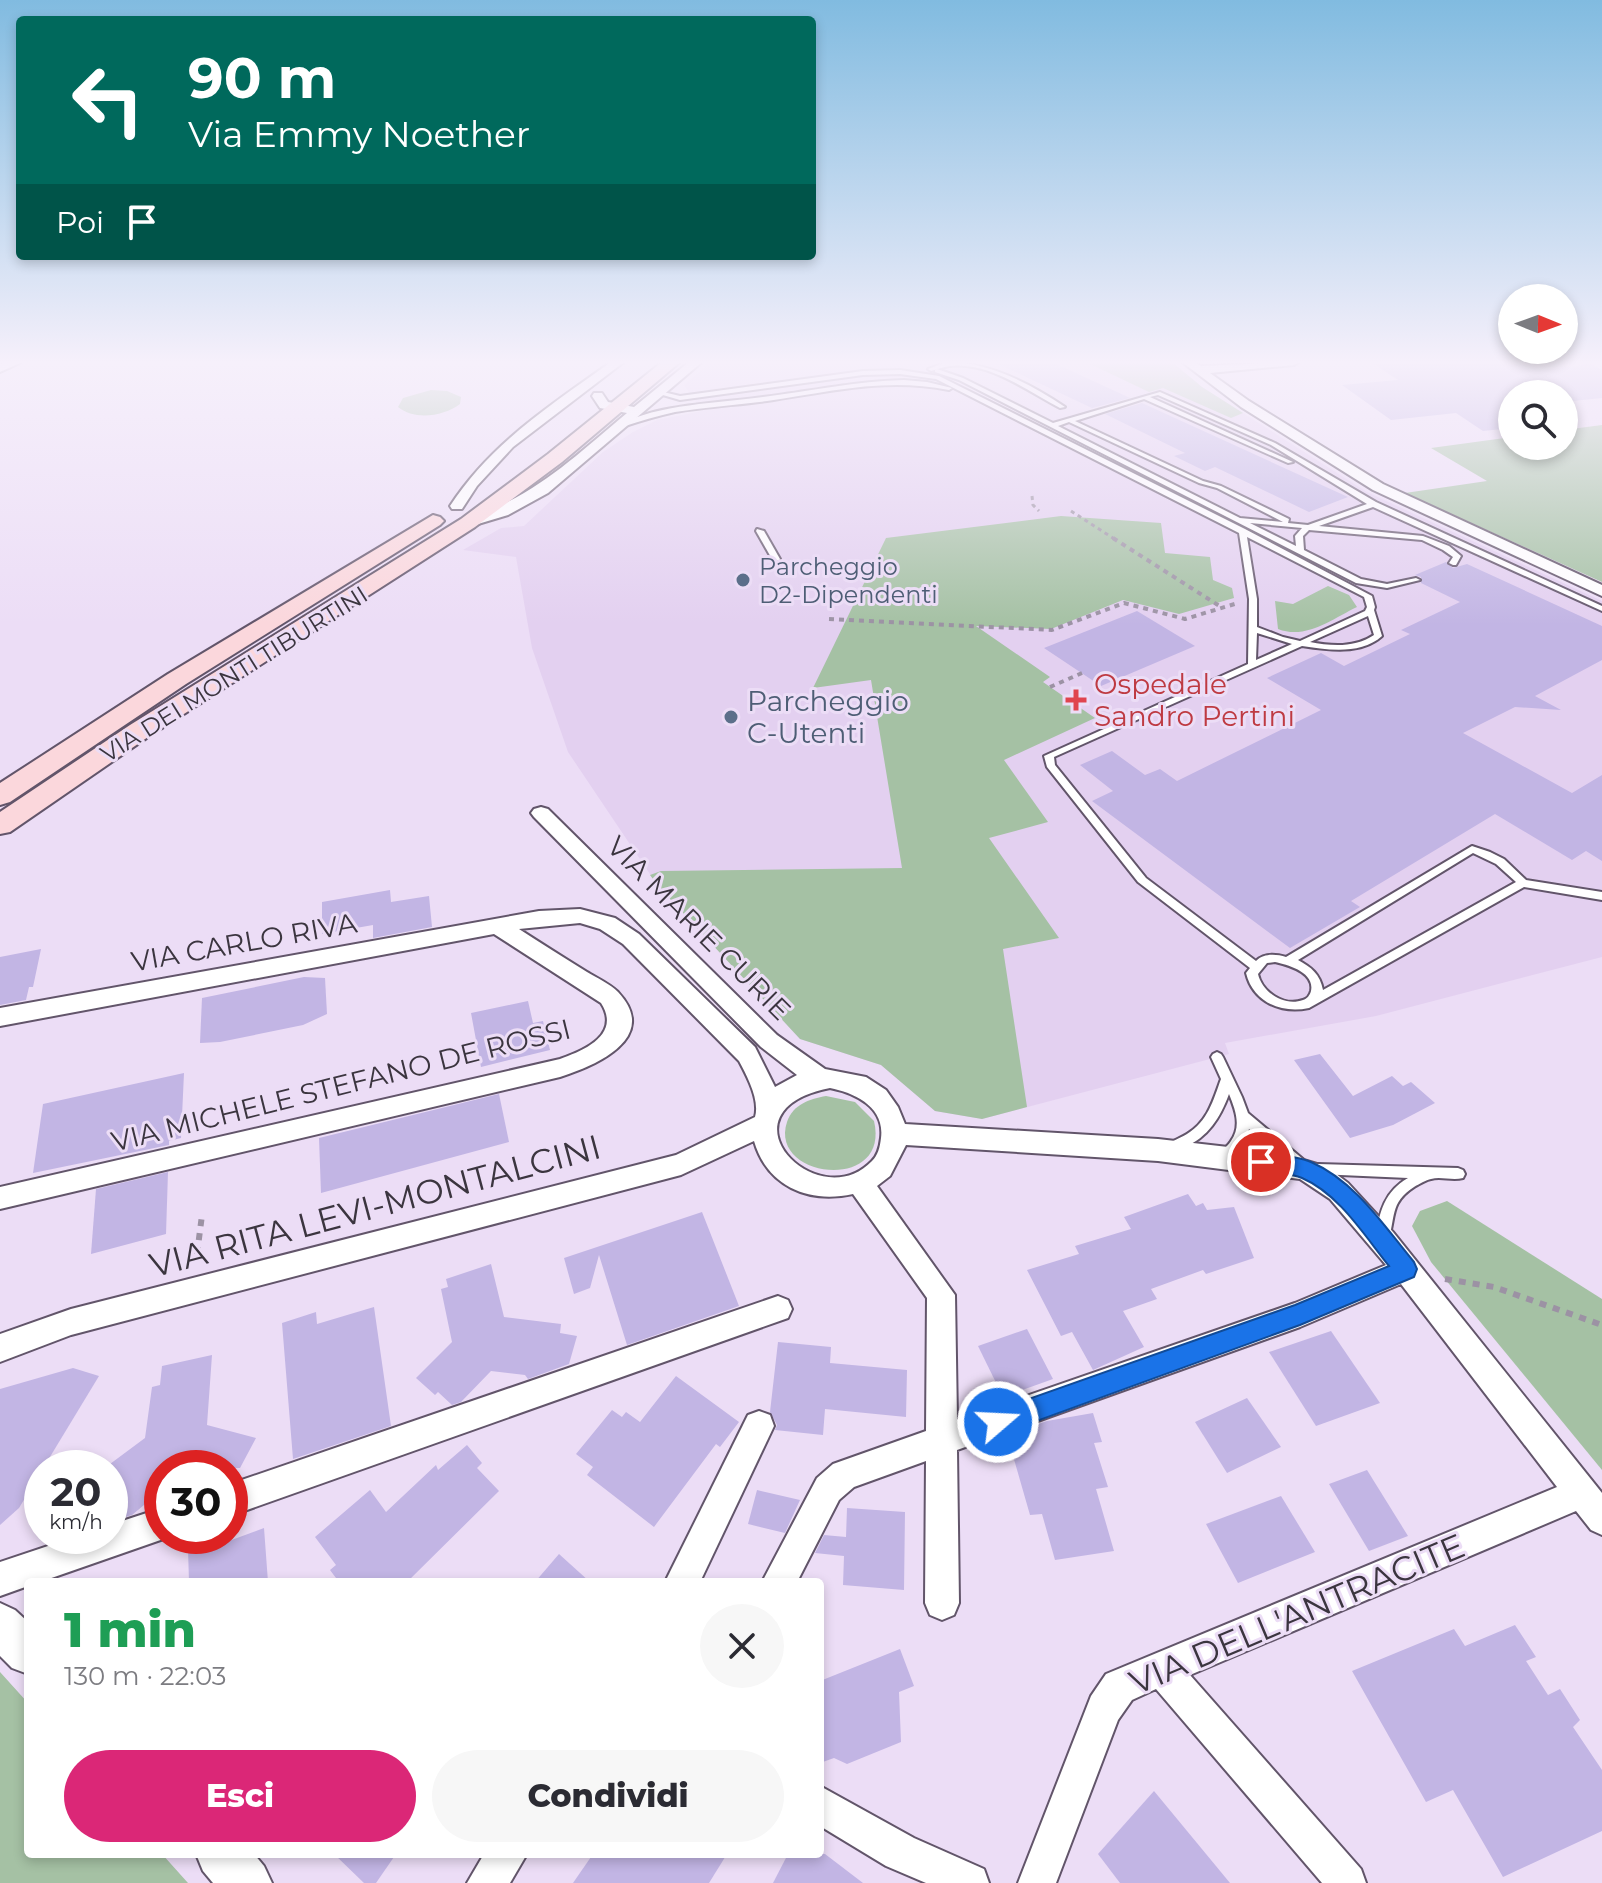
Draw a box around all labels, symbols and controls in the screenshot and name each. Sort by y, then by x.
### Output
text: 90 m [188,44,336,112]
icon: left [56,48,160,152]
text: Via Emmy Noether [188,112,530,156]
icon: arrive [120,200,164,244]
text: Poi [56,204,104,241]
north arrow [1498,284,1578,364]
map controls [1498,284,1578,460]
button: search [1498,380,1578,460]
place label: Parcheggio D2-Dipendenti [759,552,938,609]
marker: Parcheggio D2-Dipendenti [734,571,752,589]
street label: VIA DEI MONTI TIBURTINI [95,580,373,768]
place label: Ospedale Sandro Pertini [1094,667,1295,733]
place label: Parcheggio C-Utenti [747,684,909,750]
marker: Ospedale Sandro Pertini [1065,689,1087,711]
marker: Parcheggio C-Utenti [722,708,740,726]
street label: VIA MARIE CURIE [600,829,798,1027]
street label: VIA CARLO RIVA [129,905,360,979]
street label: VIA MICHELE STEFANO DE ROSSI [108,1011,574,1159]
street label: VIA RITA LEVI-MONTALCINI [145,1125,605,1287]
pin [1227,1128,1295,1196]
icon: arrive [1239,1140,1283,1184]
position arrow [956,1380,1040,1464]
speed limit sign: 30 [144,1450,248,1554]
text: 20 [51,1467,101,1516]
text: km/h [49,1510,103,1534]
street label: VIA DELL'ANTRACITE [1123,1524,1471,1704]
text: 1 min [64,1601,196,1659]
button: close [700,1604,784,1688]
text: 130 m · 22:03 [64,1660,227,1692]
button: Esci [64,1750,416,1842]
button: Condividi [432,1750,784,1842]

